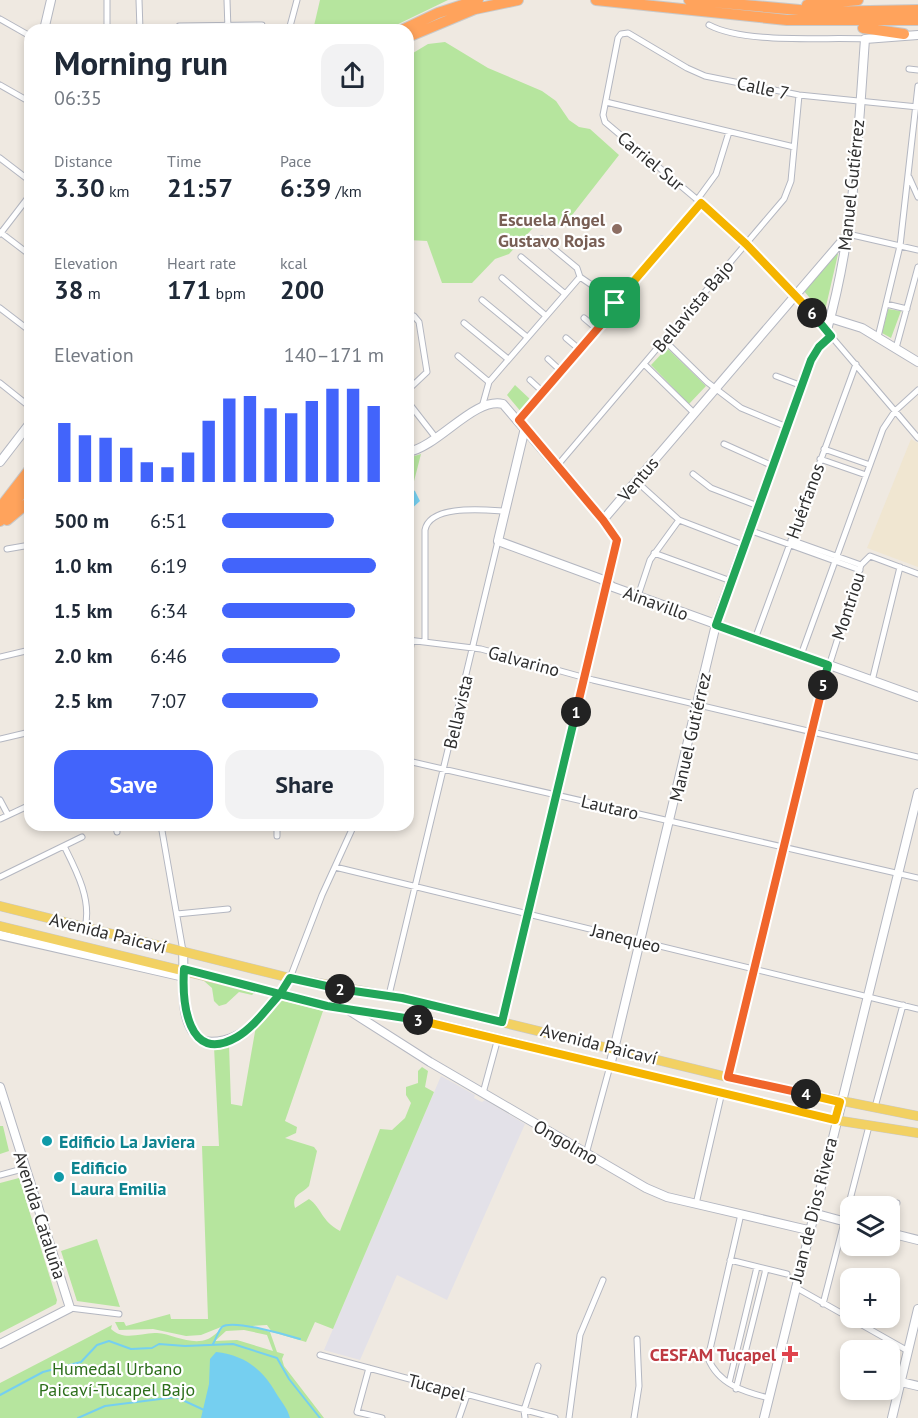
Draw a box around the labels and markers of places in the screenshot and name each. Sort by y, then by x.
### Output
place label: Escuela Ángel Gustavo Rojas [498,208,606,252]
marker: Escuela Ángel Gustavo Rojas [610,222,624,236]
pin [589,277,640,328]
pin: 6 [797,298,827,328]
pin: 5 [808,670,838,700]
pin: 1 [561,697,591,727]
pin: 2 [325,974,355,1004]
pin: 3 [403,1005,433,1035]
pin: 4 [791,1079,821,1109]
place label: Edificio La Javiera [59,1130,195,1153]
marker: Edificio La Javiera [40,1134,54,1148]
place label: Edificio Laura Emilia [71,1156,167,1200]
marker: Edificio Laura Emilia [52,1170,66,1184]
place label: CESFAM Tucapel [650,1343,777,1366]
marker: CESFAM Tucapel [781,1345,799,1363]

